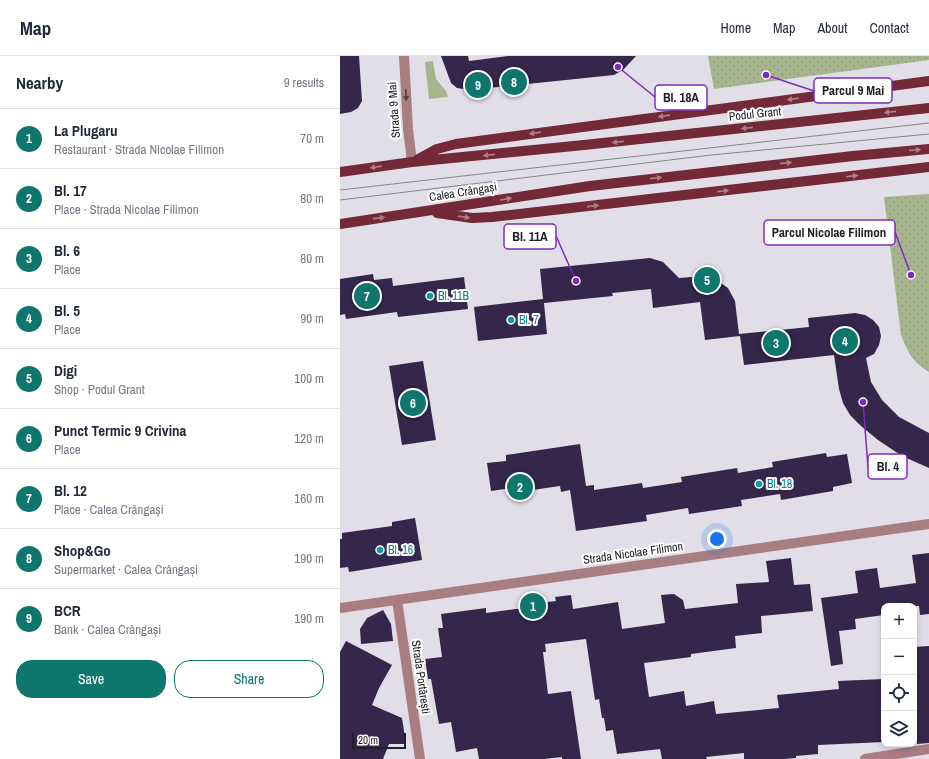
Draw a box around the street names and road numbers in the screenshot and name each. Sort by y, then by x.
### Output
street label: Strada 9 Mai [384,81,404,139]
street label: Podul Grant [728,103,782,125]
street label: Calea Crângași [428,179,498,205]
street label: Strada Nicolae Filimon [582,538,684,568]
street label: Strada Portărești [408,639,434,715]

